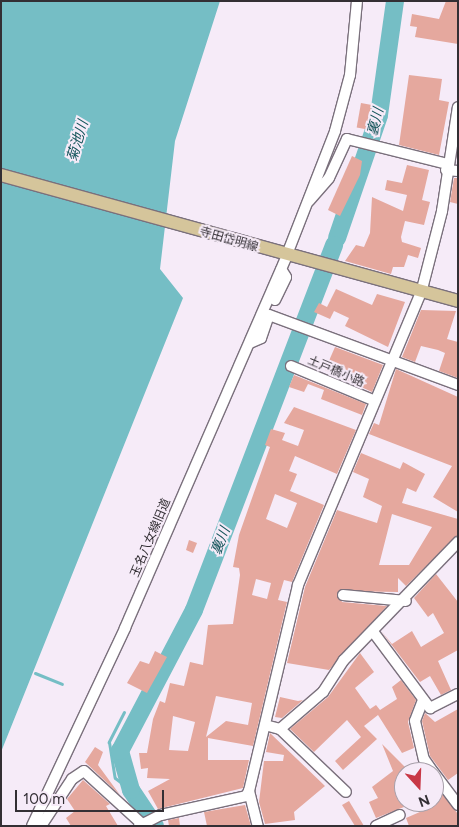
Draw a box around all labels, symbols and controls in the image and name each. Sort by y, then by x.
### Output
water label: 裏川 [364,106,388,138]
water label: 菊池川 [64,118,92,164]
street label: 寺田岱明線 [198,225,260,255]
street label: 土戸橋小路 [306,354,366,390]
street label: 玉名八女線旧道 [128,497,174,579]
water label: 裏川 [208,525,234,557]
north arrow [394,762,444,812]
scale bar [18,780,166,812]
text: 100 m [23,790,65,808]
text: N [416,791,432,810]

